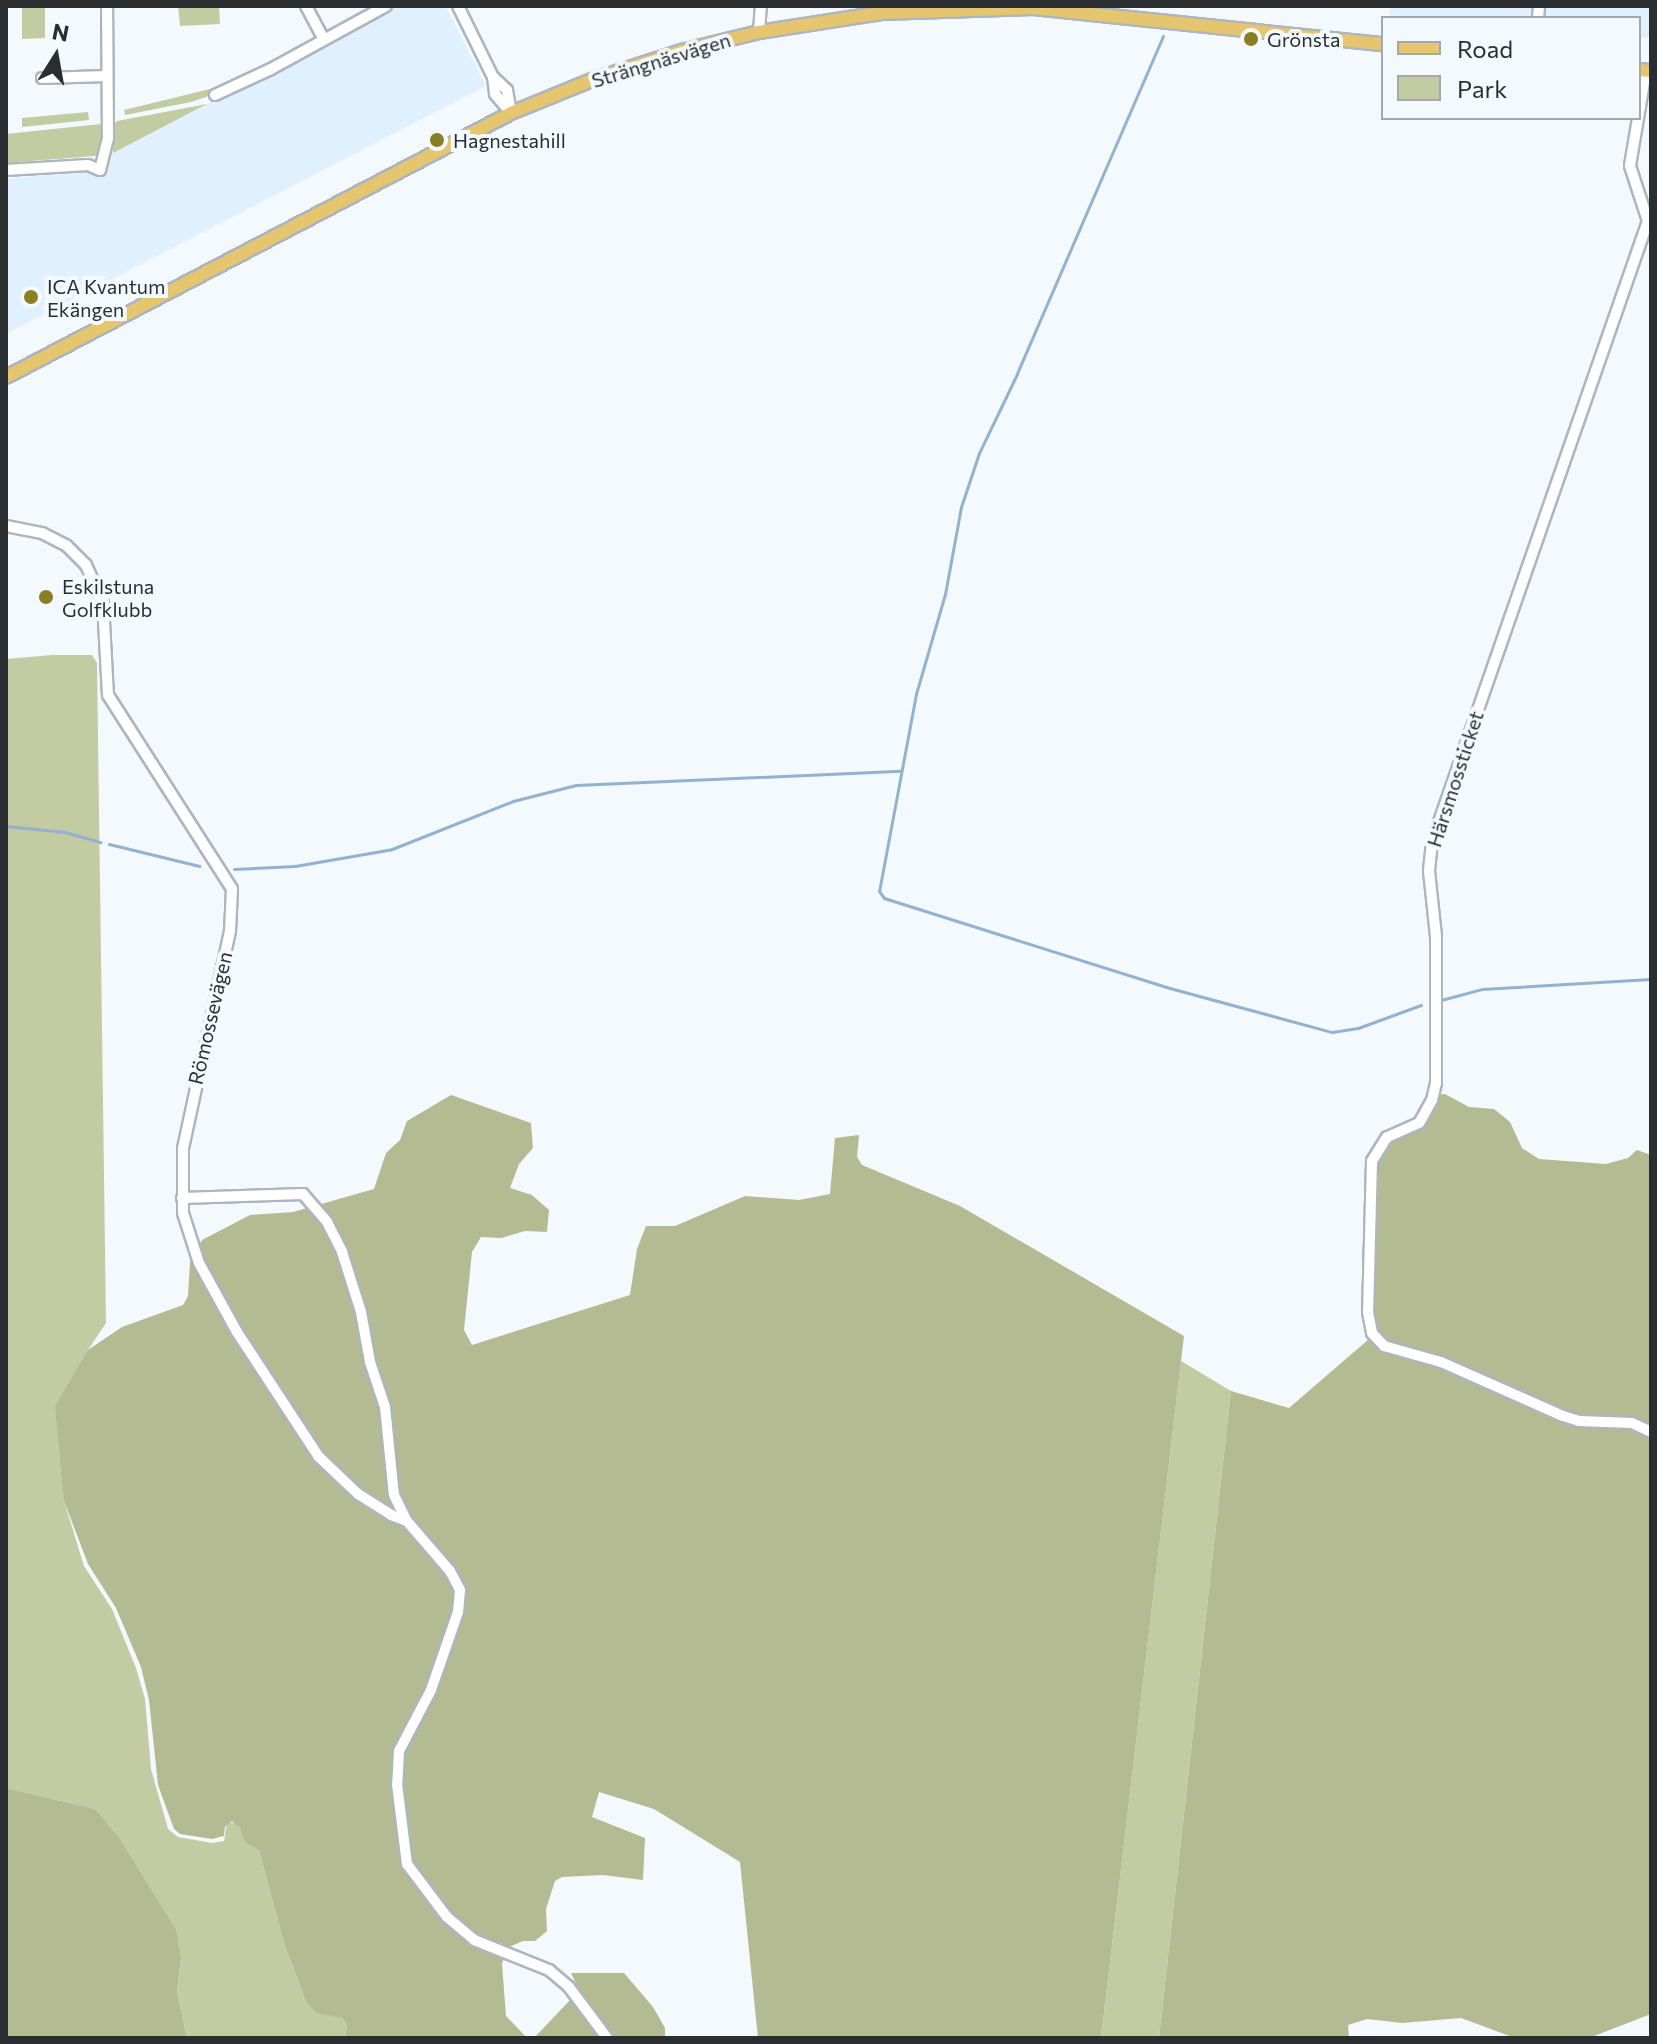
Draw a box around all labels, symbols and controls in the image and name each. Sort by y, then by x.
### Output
north arrow [16,16,96,96]
legend [1381,16,1641,120]
text: N [50,17,71,47]
street label: Strängnäsvägen [589,27,733,93]
place label: Grönsta [1267,27,1340,51]
marker: Grönsta [1242,30,1260,48]
text: Road [1457,34,1513,63]
text: Park [1457,74,1507,103]
place label: Hagnestahill [453,128,566,152]
marker: Hagnestahill [428,131,446,149]
place label: ICA Kvantum Ekängen [47,274,165,321]
marker: ICA Kvantum Ekängen [22,288,40,306]
place label: Eskilstuna Golfklubb [62,574,154,621]
marker: Eskilstuna Golfklubb [37,588,55,606]
street label: Härsmossticket [1422,708,1488,850]
street label: Römossevägen [183,949,237,1087]

